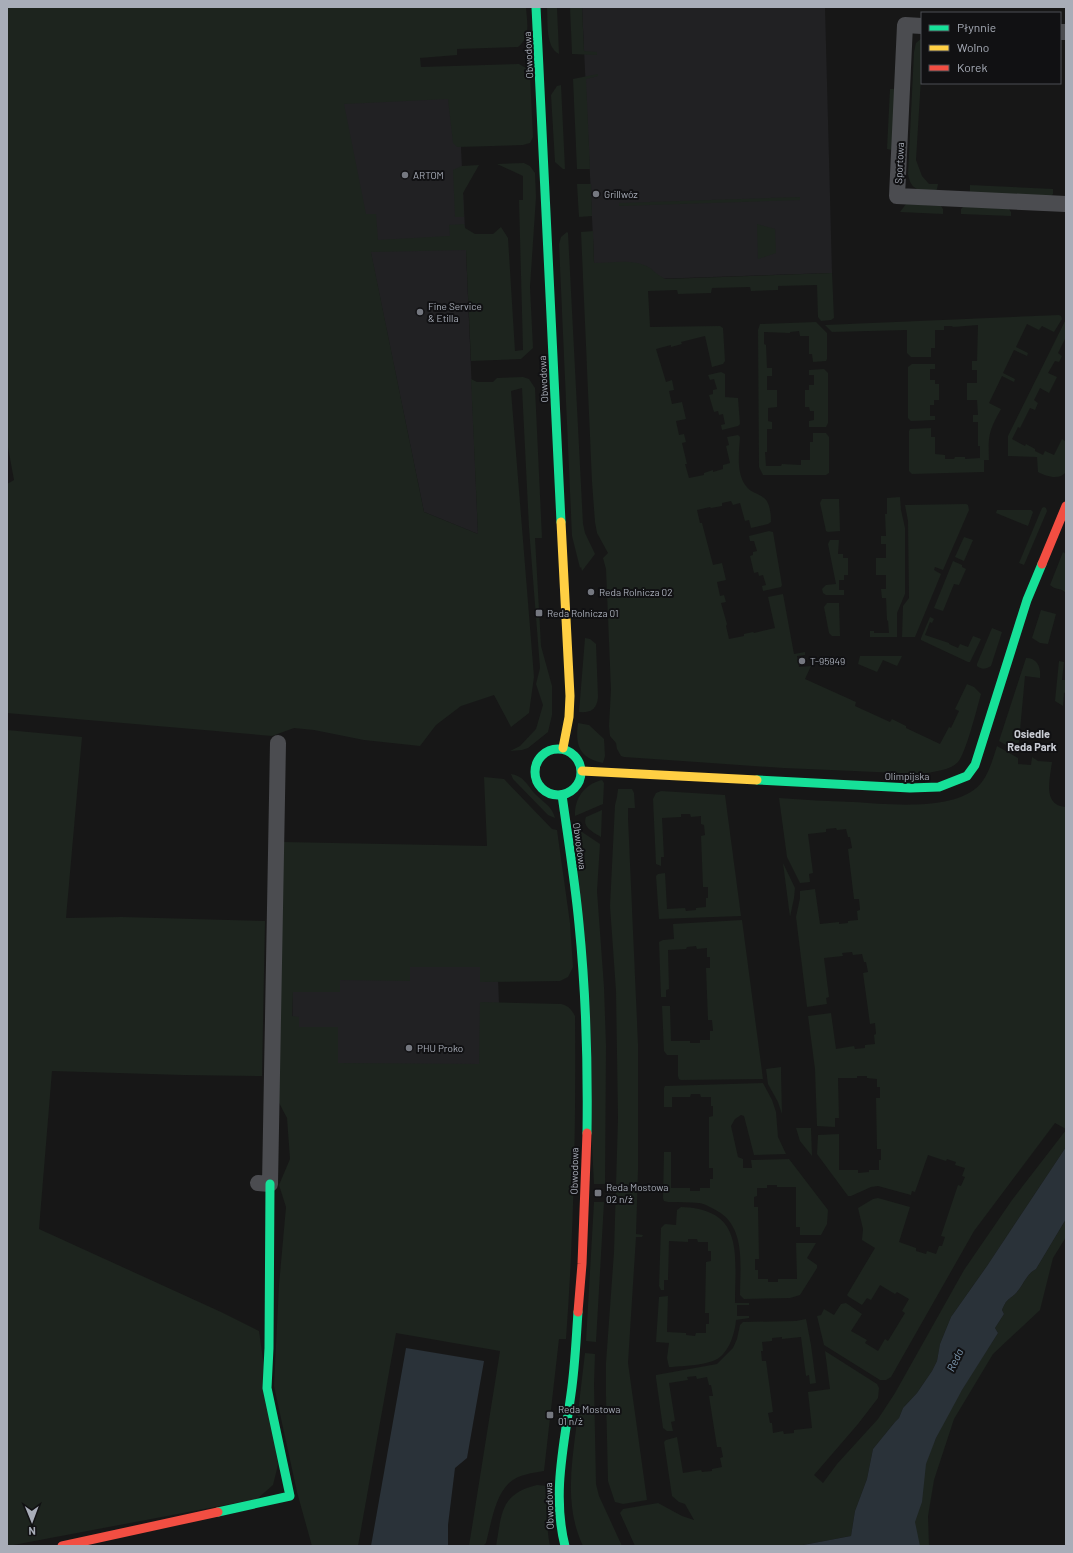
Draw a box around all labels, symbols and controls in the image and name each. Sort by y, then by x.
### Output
legend [921,12,1061,84]
text: Płynnie [957,20,996,34]
street label: Obwodowa [521,31,535,79]
text: Wolno [957,40,989,54]
text: Korek [957,60,987,74]
street label: Sportowa [892,142,906,184]
place label: ARTOM [413,169,444,181]
marker: ARTOM [400,170,410,180]
place label: Grillwóz [604,188,638,200]
marker: Grillwóz [591,189,601,199]
place label: Fine Service & Etilla [428,300,482,324]
marker: Fine Service & Etilla [415,307,425,317]
street label: Obwodowa [536,355,550,403]
place label: Reda Rolnicza 02 [599,586,673,598]
marker: Reda Rolnicza 02 [586,587,596,597]
place label: Reda Rolnicza 01 [547,607,618,619]
marker: Reda Rolnicza 01 [534,608,544,618]
place label: T-95949 [810,655,845,667]
marker: T-95949 [797,656,807,666]
district label: Osiedle Reda Park [1007,727,1057,753]
street label: Olimpijska [885,770,929,782]
street label: Obwodowa [571,822,589,870]
place label: PHU Proko [417,1042,463,1054]
marker: PHU Proko [404,1043,414,1053]
street label: Obwodowa [568,1147,580,1195]
place label: Reda Mostowa 02 n/ż [606,1181,668,1205]
marker: Reda Mostowa 02 n/ż [593,1188,603,1198]
water label: Reda [944,1346,966,1373]
place label: Reda Mostowa 01 n/ż [558,1403,620,1427]
marker: Reda Mostowa 01 n/ż [545,1410,555,1420]
street label: Obwodowa [542,1482,556,1530]
north arrow [12,1501,52,1541]
text: N [28,1525,36,1538]

